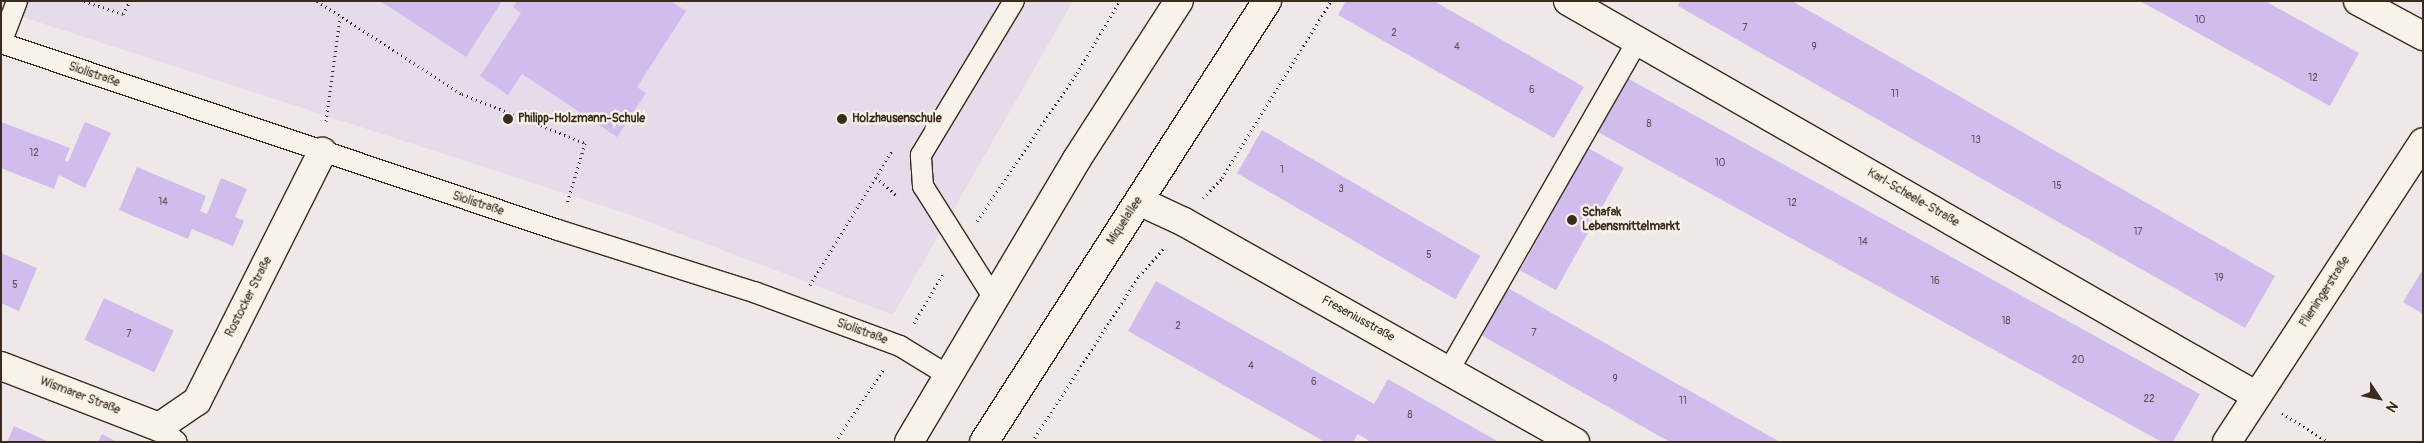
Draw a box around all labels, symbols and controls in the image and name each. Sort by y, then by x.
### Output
house number: 10 [2195,15,2205,27]
house number: 7 [1742,23,1748,35]
house number: 2 [1391,28,1397,40]
house number: 4 [1454,42,1460,54]
house number: 9 [1811,42,1817,54]
street label: Siolistraße [67,60,121,90]
house number: 12 [2308,73,2318,85]
house number: 6 [1529,85,1535,97]
house number: 11 [1891,89,1899,101]
place label: Philipp-Holzmann-Schule [518,112,645,126]
place label: Holzhausenschule [852,112,942,126]
marker: Philipp-Holzmann-Schule [502,113,514,125]
marker: Holzhausenschule [836,113,848,125]
house number: 8 [1646,119,1652,131]
house number: 13 [1971,135,1981,147]
house number: 12 [29,148,39,160]
house number: 10 [1715,158,1725,170]
house number: 1 [1280,165,1284,177]
street label: Karl-Scheele-Straße [1865,166,1961,230]
house number: 15 [2052,181,2062,193]
house number: 3 [1338,184,1344,196]
street label: Siolistraße [451,189,505,219]
street label: Miquelallee [1104,194,1146,248]
house number: 14 [158,197,168,209]
house number: 12 [1787,198,1797,210]
place label: Schafak Lebensmittelmarkt [1582,206,1680,234]
marker: Schafak Lebensmittelmarkt [1566,214,1578,226]
house number: 17 [2133,227,2143,239]
house number: 14 [1858,237,1868,249]
house number: 5 [1426,250,1432,262]
street label: Rostocker Straße [223,254,275,340]
street label: Plieningerstraße [2297,254,2353,330]
house number: 19 [2214,273,2224,285]
house number: 16 [1930,276,1940,288]
house number: 5 [12,280,18,292]
street label: Freseniusstraße [1319,293,1397,345]
street label: Siolistraße [835,316,889,348]
house number: 18 [2002,316,2010,328]
house number: 2 [1175,321,1181,333]
house number: 7 [1531,328,1537,340]
house number: 7 [126,329,132,341]
house number: 20 [2072,355,2084,367]
house number: 4 [1248,361,1254,373]
north arrow [2354,373,2404,423]
street label: Wismarer Straße [38,374,122,418]
house number: 9 [1612,374,1618,386]
house number: 6 [1311,377,1317,389]
house number: 22 [2143,394,2155,406]
house number: 11 [1679,396,1687,408]
text: N [2382,398,2402,415]
house number: 8 [1407,410,1413,422]

